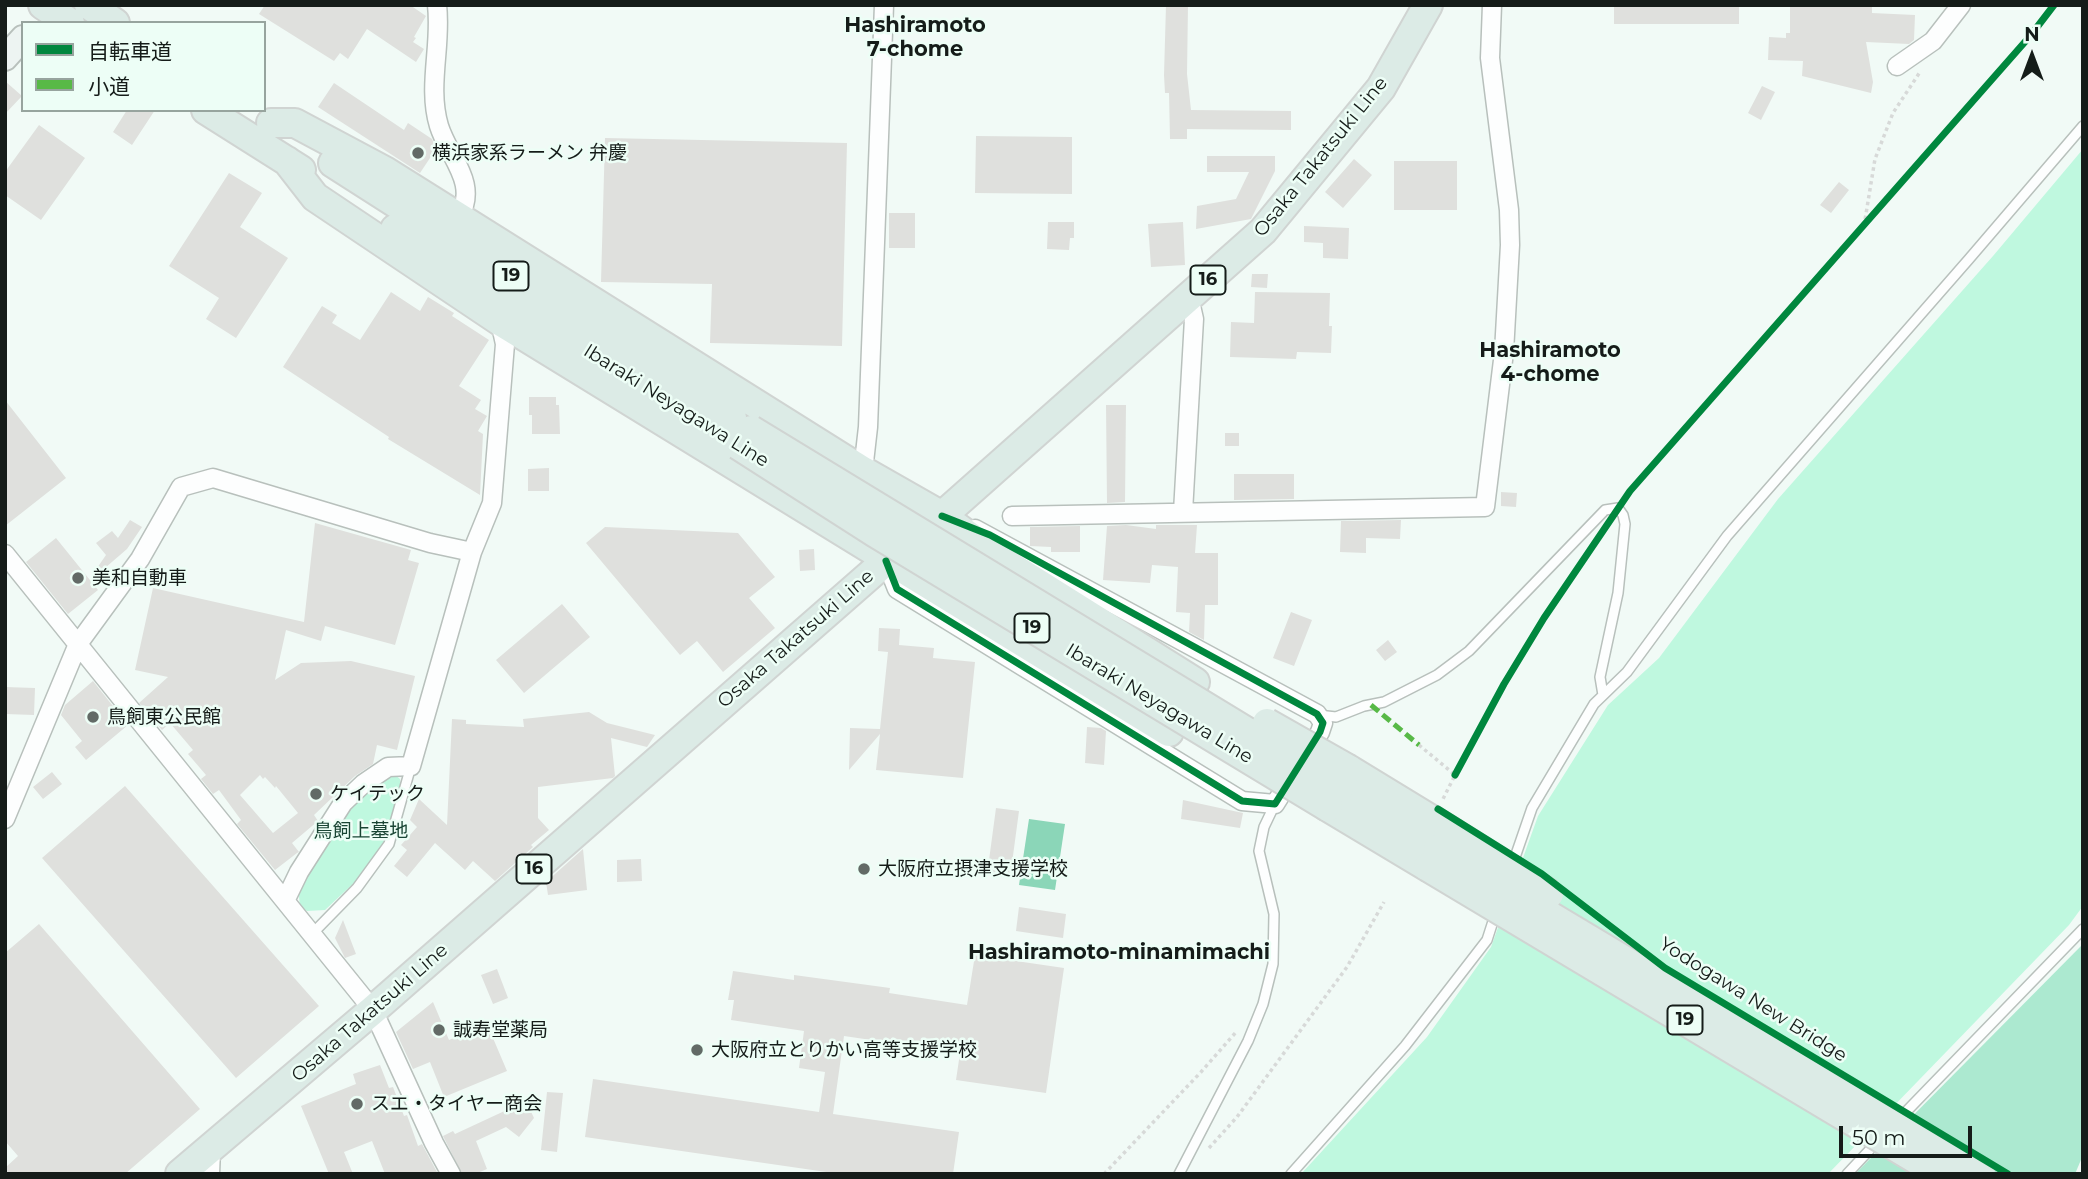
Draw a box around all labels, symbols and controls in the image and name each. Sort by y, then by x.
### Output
district label: Hashiramoto 7-chome [844,13,986,63]
legend [21,21,266,112]
north arrow [1997,21,2067,91]
text: N [2024,23,2040,46]
text: 自転車道 [88,39,172,64]
street label: Osaka Takatsuki Line [1249,72,1393,242]
text: 小道 [88,74,130,99]
place label: 横浜家系ラーメン 弁慶 [432,142,627,164]
marker: 横浜家系ラーメン 弁慶 [410,145,426,161]
road number: 19 [494,262,528,290]
road number: 16 [1190,266,1226,294]
district label: Hashiramoto 4-chome [1479,338,1621,388]
street label: Ibaraki Neyagawa Line [579,340,773,472]
street label: Osaka Takatsuki Line [713,565,879,713]
place label: 美和自動車 [92,567,187,589]
marker: 美和自動車 [70,570,86,586]
road number: 19 [1014,614,1050,642]
street label: Ibaraki Neyagawa Line [1061,639,1257,769]
place label: 鳥飼東公民館 [107,706,221,728]
marker: 鳥飼東公民館 [85,709,101,725]
place label: ケイテック [330,783,425,805]
marker: ケイテック [308,786,324,802]
park label: 鳥飼上墓地 [314,820,408,842]
road number: 16 [516,854,552,884]
place label: 大阪府立摂津支援学校 [878,858,1068,880]
marker: 大阪府立摂津支援学校 [856,861,872,877]
street label: Yodogawa New Bridge [1655,933,1851,1067]
street label: Osaka Takatsuki Line [287,939,453,1087]
district label: Hashiramoto-minamimachi [968,940,1270,966]
road number: 19 [1668,1006,1702,1035]
place label: 誠寿堂薬局 [453,1019,548,1041]
marker: 誠寿堂薬局 [431,1022,447,1038]
place label: 大阪府立とりかい高等支援学校 [711,1039,977,1061]
marker: 大阪府立とりかい高等支援学校 [689,1042,705,1058]
place label: スエ・タイヤー商会 [371,1093,542,1115]
marker: スエ・タイヤー商会 [349,1096,365,1112]
scale bar [1843,1112,1976,1156]
text: 50 m [1852,1125,1906,1150]

